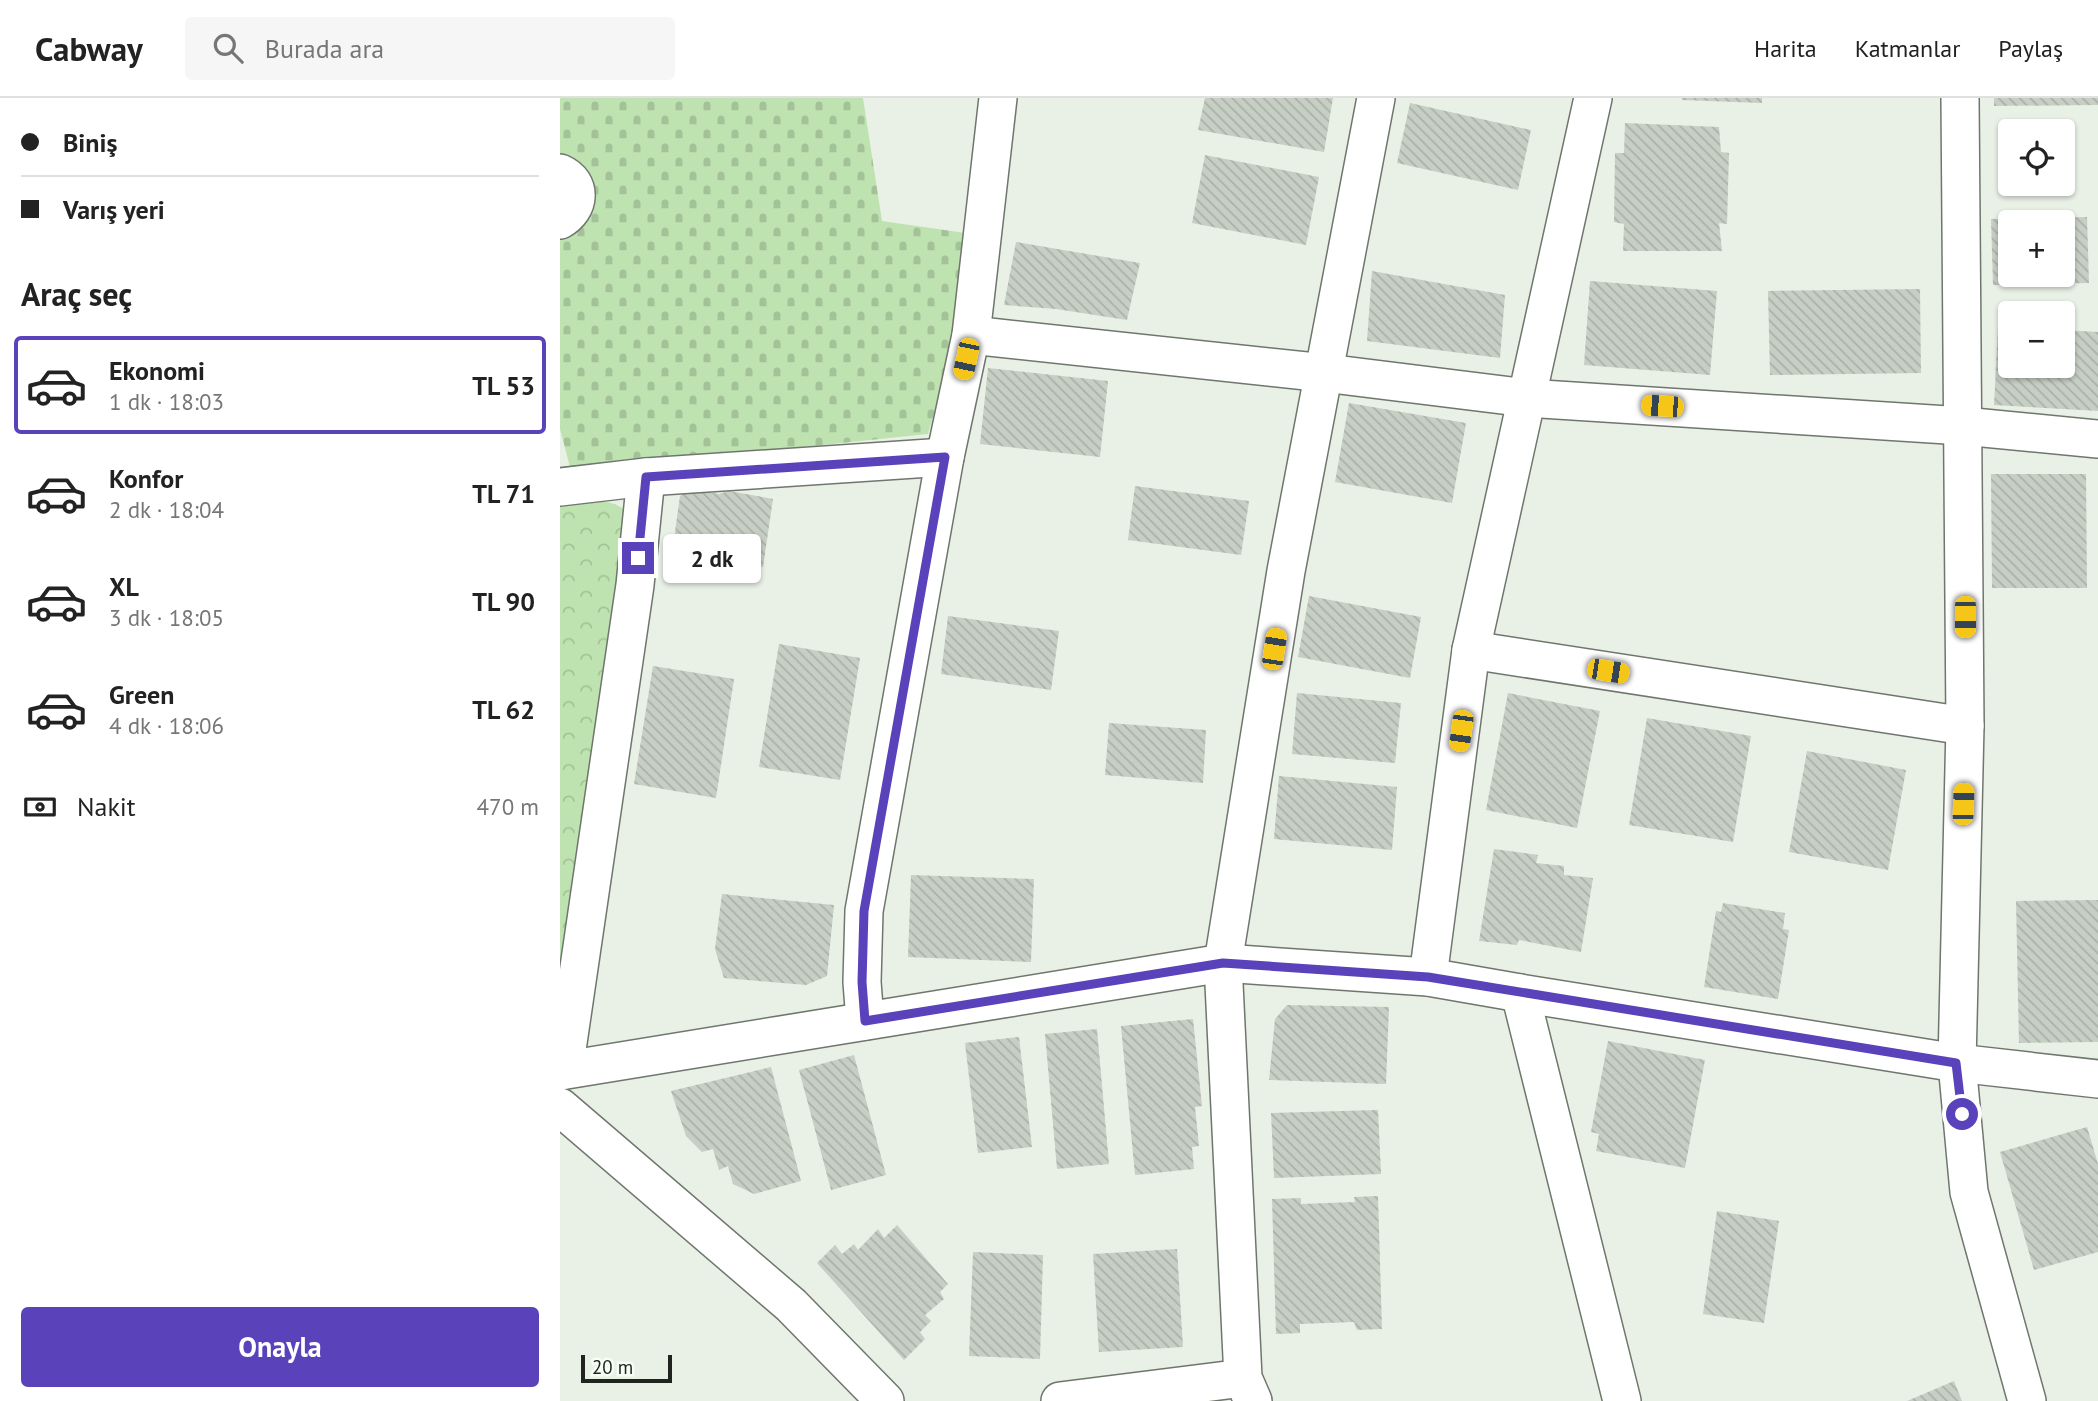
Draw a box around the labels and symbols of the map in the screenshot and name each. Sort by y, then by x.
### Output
car [952,336,981,382]
car [1641,394,1684,418]
callout: 2 dk [662,533,760,582]
route end [622,542,654,574]
car [1955,596,1976,638]
car [1261,627,1288,671]
car [1586,657,1631,685]
car [1448,709,1475,753]
car [1952,783,1975,825]
route start [1946,1098,1978,1130]
scale bar [581,1352,672,1384]

